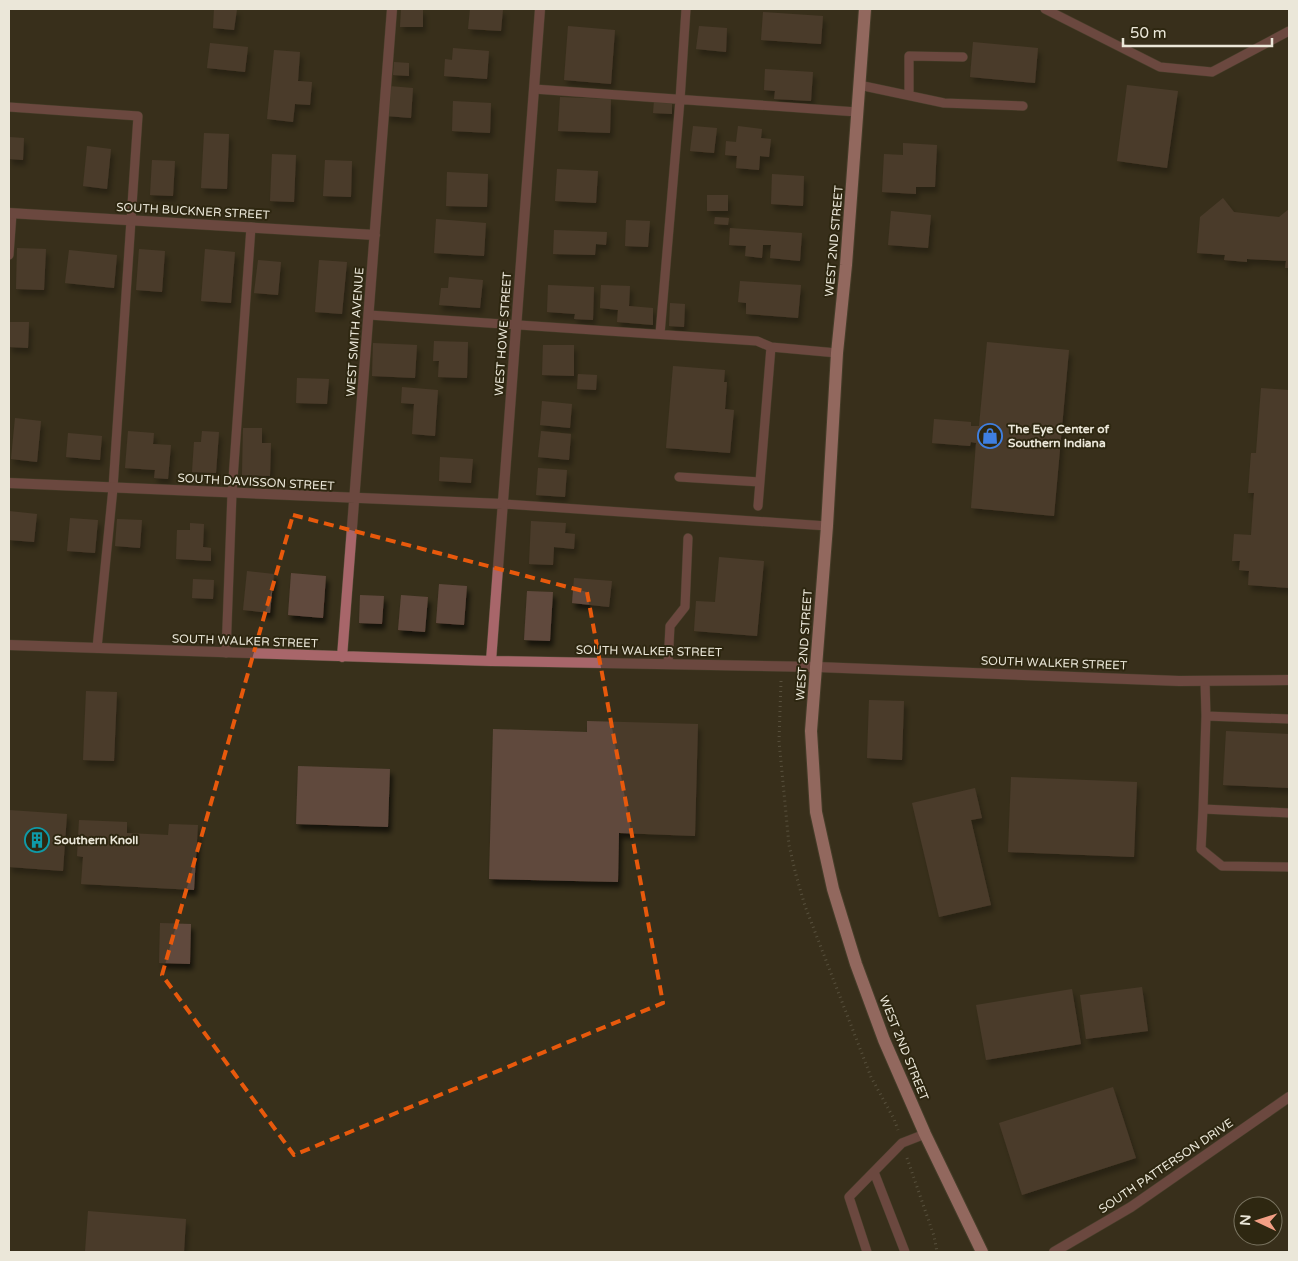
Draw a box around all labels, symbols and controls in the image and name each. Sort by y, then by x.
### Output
scale bar [1123,15,1272,47]
text: 50 m [1130,24,1167,42]
street label: WEST 2ND STREET [822,184,846,297]
street label: SOUTH BUCKNER STREET [116,200,271,222]
street label: WEST SMITH AVENUE [343,266,367,397]
street label: WEST HOWE STREET [492,271,514,396]
place label: The Eye Center of Southern Indiana [1007,422,1110,450]
shop icon: The Eye Center of Southern Indiana [977,423,1003,449]
street label: SOUTH DAVISSON STREET [177,471,336,493]
street label: WEST 2ND STREET [793,588,815,701]
street label: SOUTH WALKER STREET [172,631,319,651]
street label: SOUTH WALKER STREET [576,643,723,659]
street label: SOUTH WALKER STREET [981,653,1128,673]
building icon: Southern Knoll [24,827,50,853]
place label: Southern Knoll [54,833,138,847]
street label: WEST 2ND STREET [877,994,932,1103]
street label: SOUTH PATTERSON DRIVE [1096,1116,1236,1216]
north arrow [1233,1196,1283,1246]
text: N [1237,1214,1254,1226]

